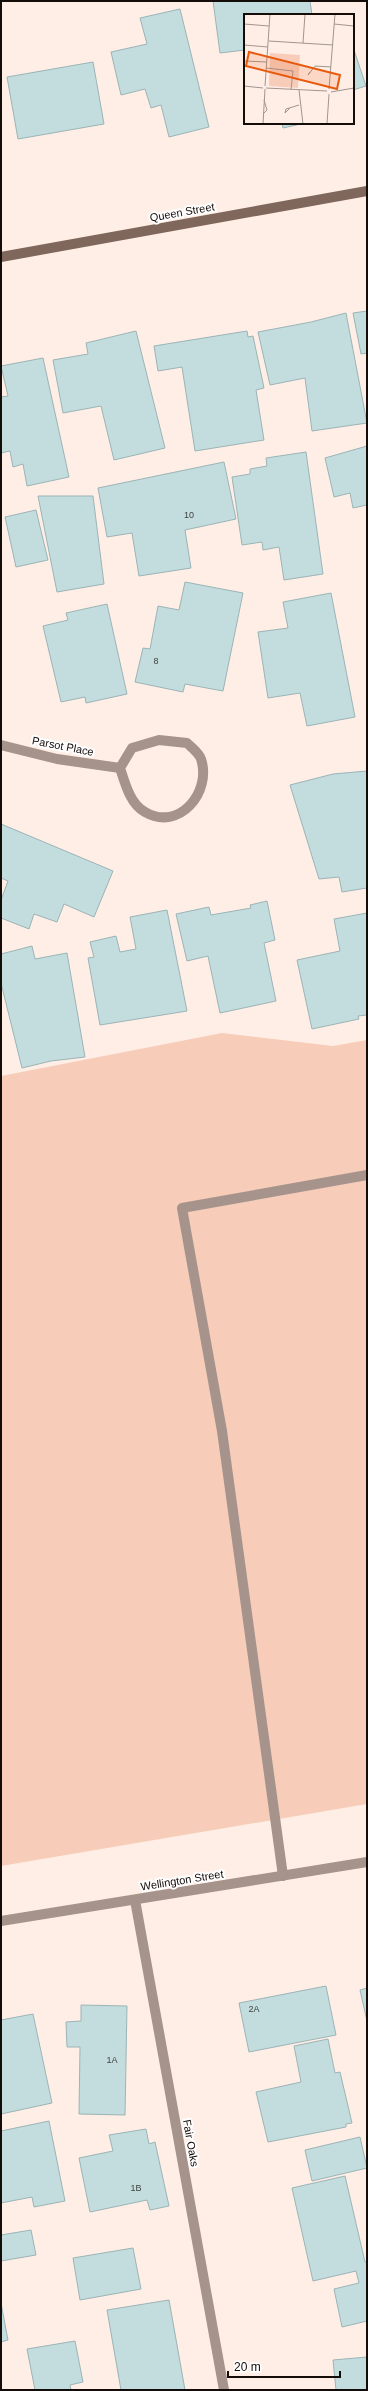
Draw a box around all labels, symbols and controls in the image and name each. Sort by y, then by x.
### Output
inset map [244,14,354,124]
street label: Queen Street [149,200,215,224]
house number: 10 [184,510,194,520]
house number: 8 [153,656,159,666]
street label: Parsot Place [31,734,95,758]
street label: Wellington Street [140,1868,224,1892]
house number: 2A [248,2004,260,2014]
house number: 1A [106,2055,118,2065]
street label: Fair Oaks [181,2118,201,2168]
house number: 1B [130,2183,142,2193]
scale bar [228,2353,340,2379]
text: 20 m [234,2360,261,2374]

